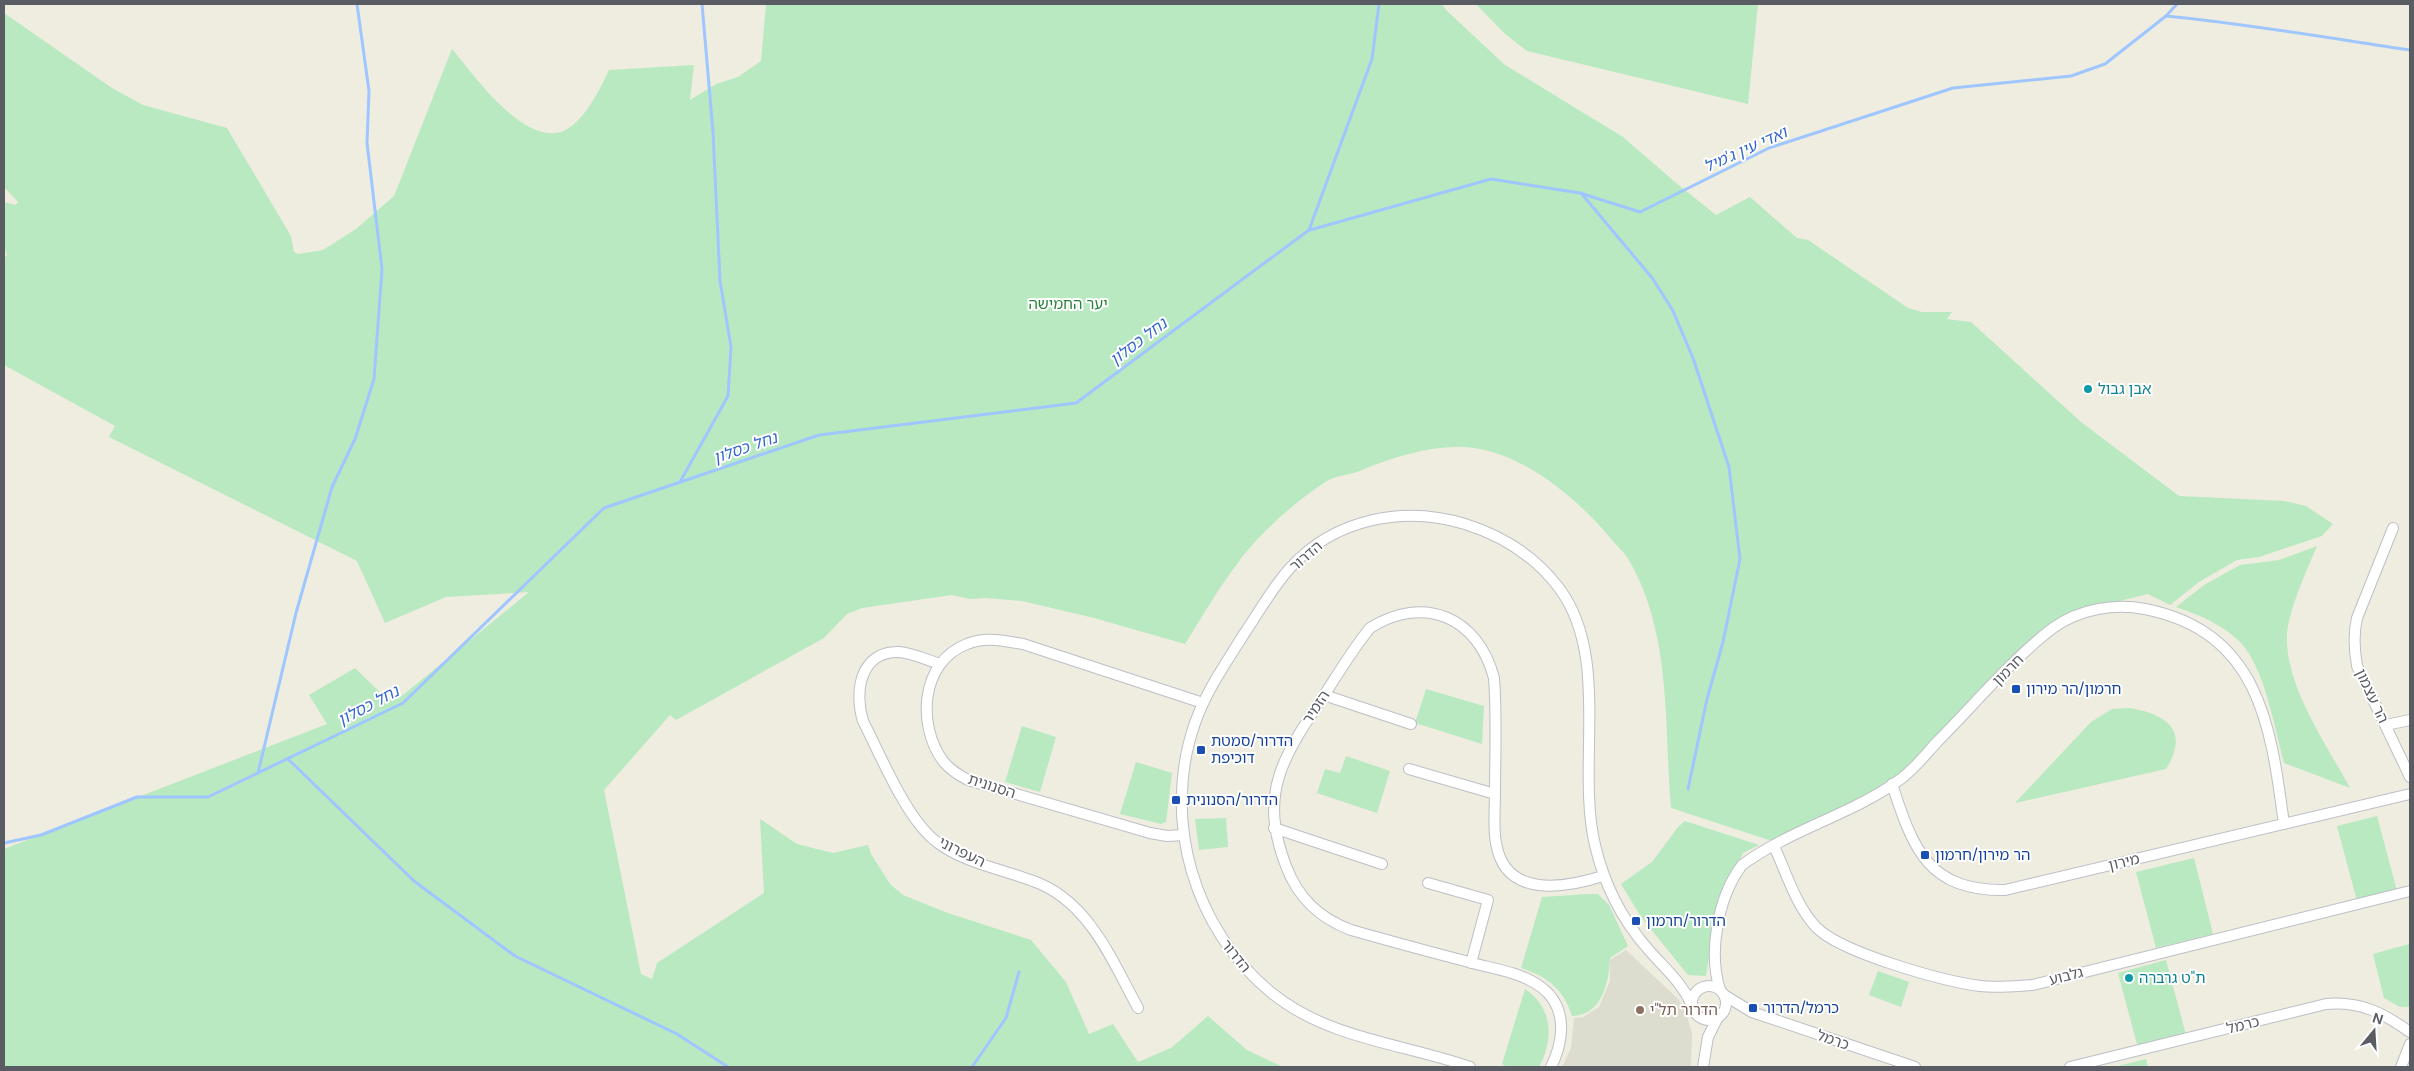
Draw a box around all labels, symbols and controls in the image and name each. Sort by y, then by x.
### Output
water label: ואדי עין ג'מיל [1700,121,1791,177]
park label: יער החמישה [1028,294,1108,314]
water label: נחל כסלון [1106,313,1172,370]
place label: אבן גבול [2098,379,2152,399]
marker: אבן גבול [2082,383,2094,395]
water label: נחל כסלון [710,426,781,468]
street label: הדרור [1285,536,1327,576]
street label: חרמון [1988,650,2028,690]
street label: הר עצמון [2351,666,2393,726]
place label: חרמון/הר מירון [2026,679,2121,699]
water label: נחל כסלון [334,680,403,730]
marker: חרמון/הר מירון [2010,683,2022,695]
street label: הזמיר [1298,686,1334,728]
place label: הדרור/סמטת דוכיפת [1211,731,1293,768]
marker: הדרור/סמטת דוכיפת [1195,744,1207,756]
street label: הסנונית [966,769,1018,803]
place label: הדרור/הסנונית [1186,790,1278,810]
marker: הדרור/הסנונית [1170,794,1182,806]
street label: העפרוני [935,832,989,872]
place label: הר מירון/חרמון [1935,845,2030,865]
marker: הר מירון/חרמון [1919,849,1931,861]
street label: מירון [2106,849,2142,875]
place label: הדרור/חרמון [1646,911,1726,931]
marker: הדרור/חרמון [1630,915,1642,927]
street label: הדרור [1217,935,1255,977]
street label: גלבוע [2047,962,2086,990]
place label: ת"ט גרברה [2139,968,2205,988]
marker: ת"ט גרברה [2123,972,2135,984]
place label: כרמל/הדרור [1763,998,1839,1018]
place label: הדרור תל"י [1650,1000,1718,1020]
marker: כרמל/הדרור [1747,1002,1759,1014]
marker: הדרור תל"י [1634,1004,1646,1016]
north arrow [2349,1006,2399,1056]
text: N [2370,1008,2386,1029]
street label: כרמל [2224,1011,2262,1039]
street label: כרמל [1814,1025,1852,1055]

